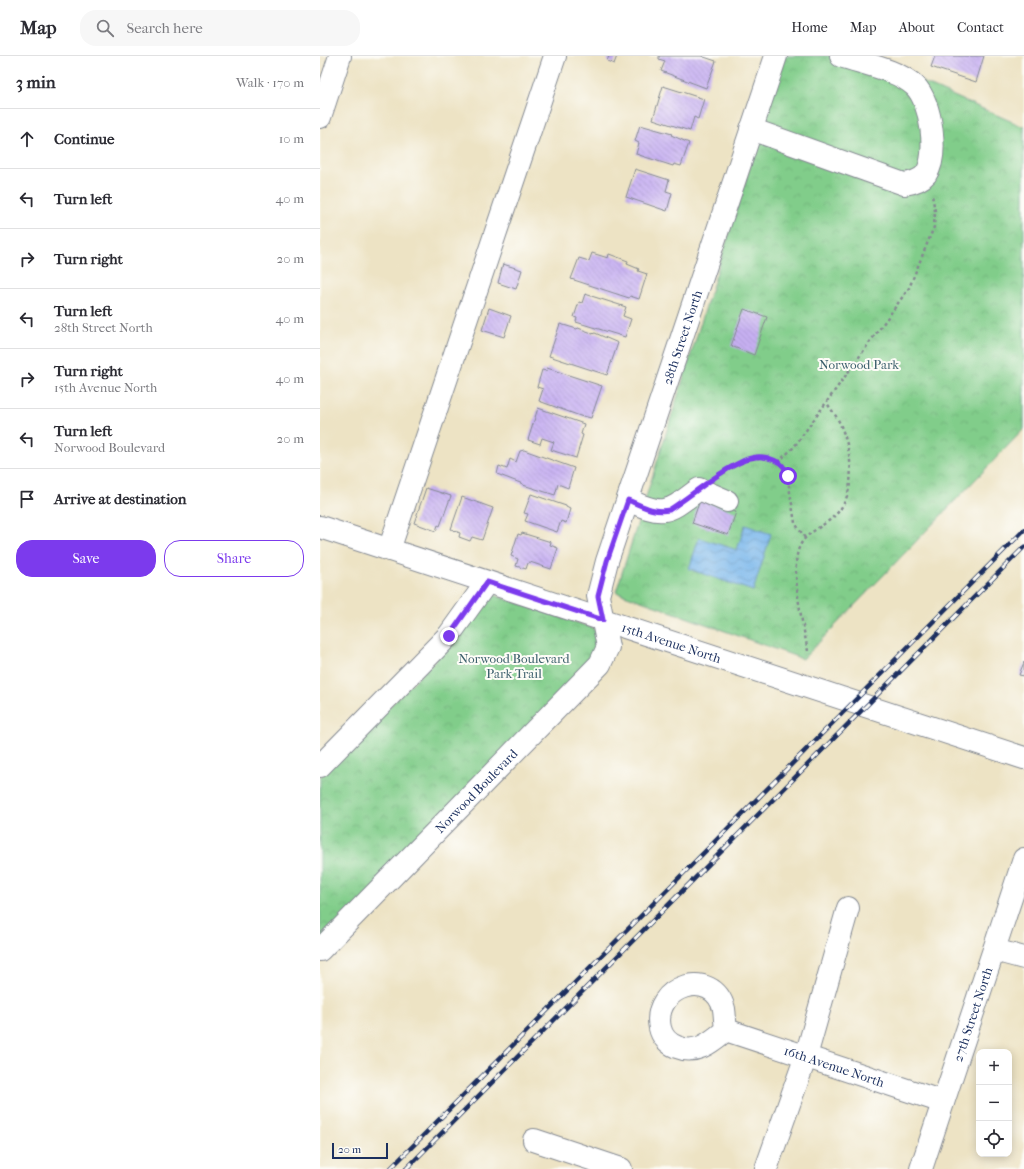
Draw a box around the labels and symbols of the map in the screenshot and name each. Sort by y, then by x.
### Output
street label: 28th Street North [660,288,705,387]
park label: Norwood Park [819,357,899,372]
route start [779,467,797,485]
street label: 15th Avenue North [620,620,724,666]
route end [440,627,458,645]
park label: Norwood Boulevard Park Trail [458,651,570,681]
street label: Norwood Boulevard [432,745,521,836]
street label: 27th Street North [950,965,996,1064]
street label: 16th Avenue North [782,1043,887,1090]
scale bar [332,1141,388,1160]

